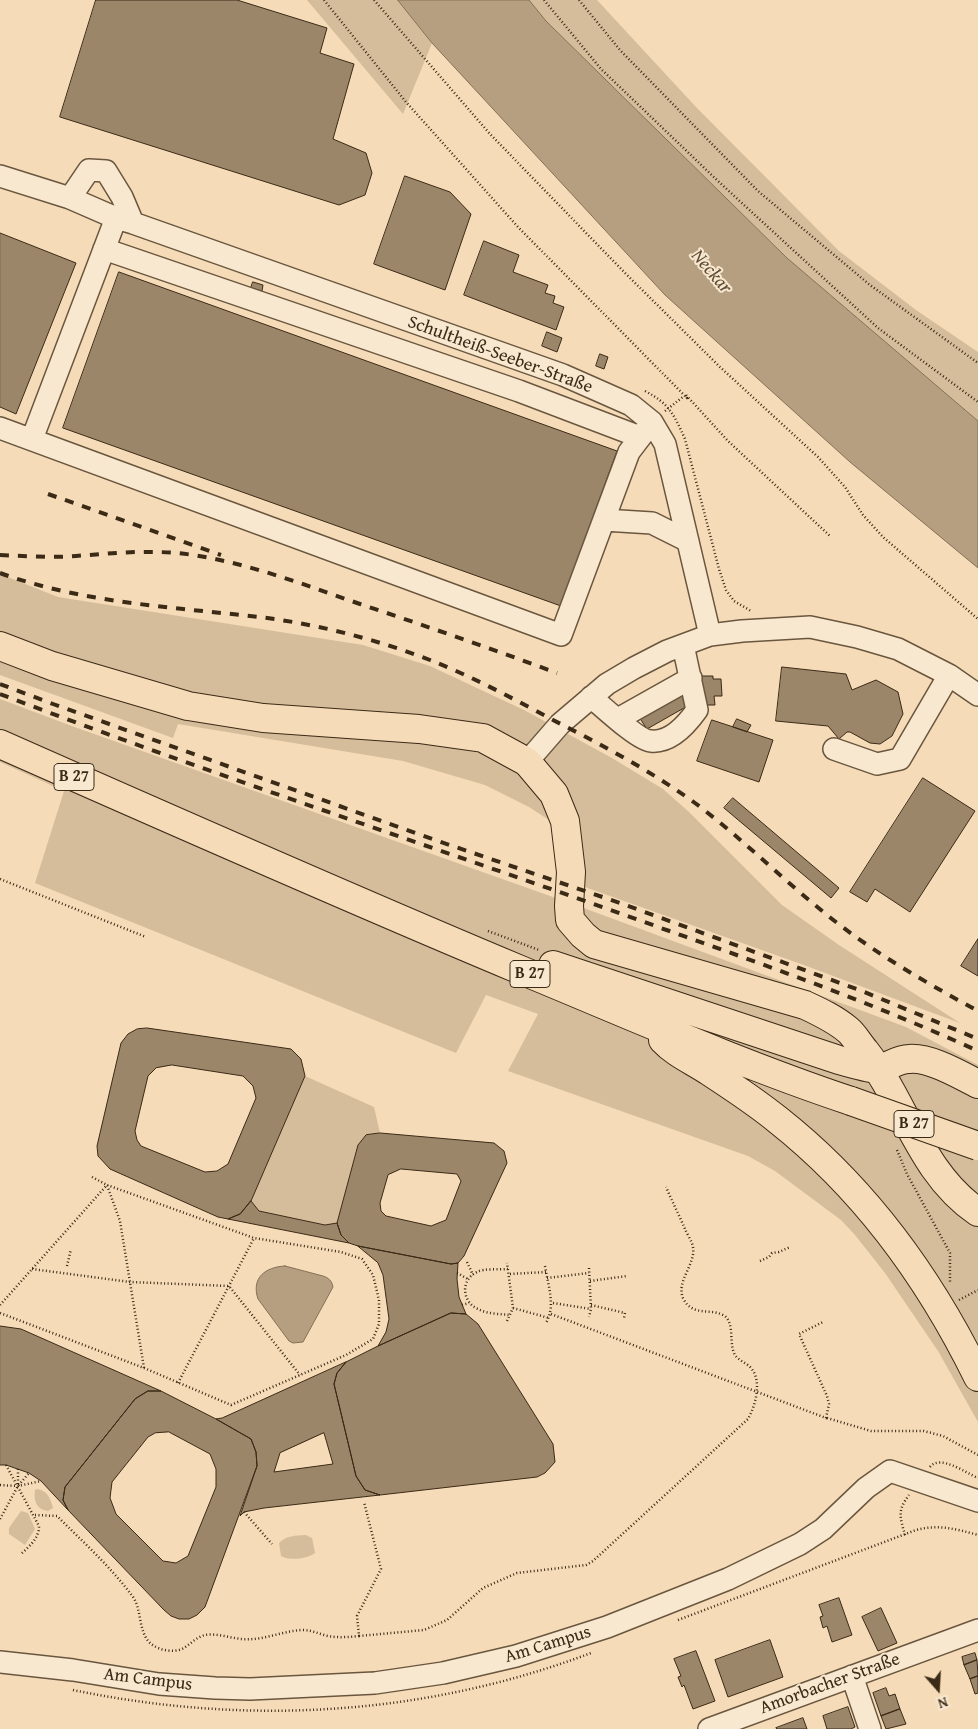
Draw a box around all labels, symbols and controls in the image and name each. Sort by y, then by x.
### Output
water label: Neckar [686,245,736,299]
street label: Schultheiß-Seeber-Straße [405,311,595,399]
road number: B 27 [54,764,94,790]
road number: B 27 [510,961,550,988]
road number: B 27 [894,1110,934,1138]
street label: Am Campus [502,1622,594,1668]
street label: Amorbacher Straße [757,1649,903,1719]
street label: Am Campus [102,1664,194,1696]
north arrow [913,1664,963,1714]
text: N [935,1692,951,1714]

